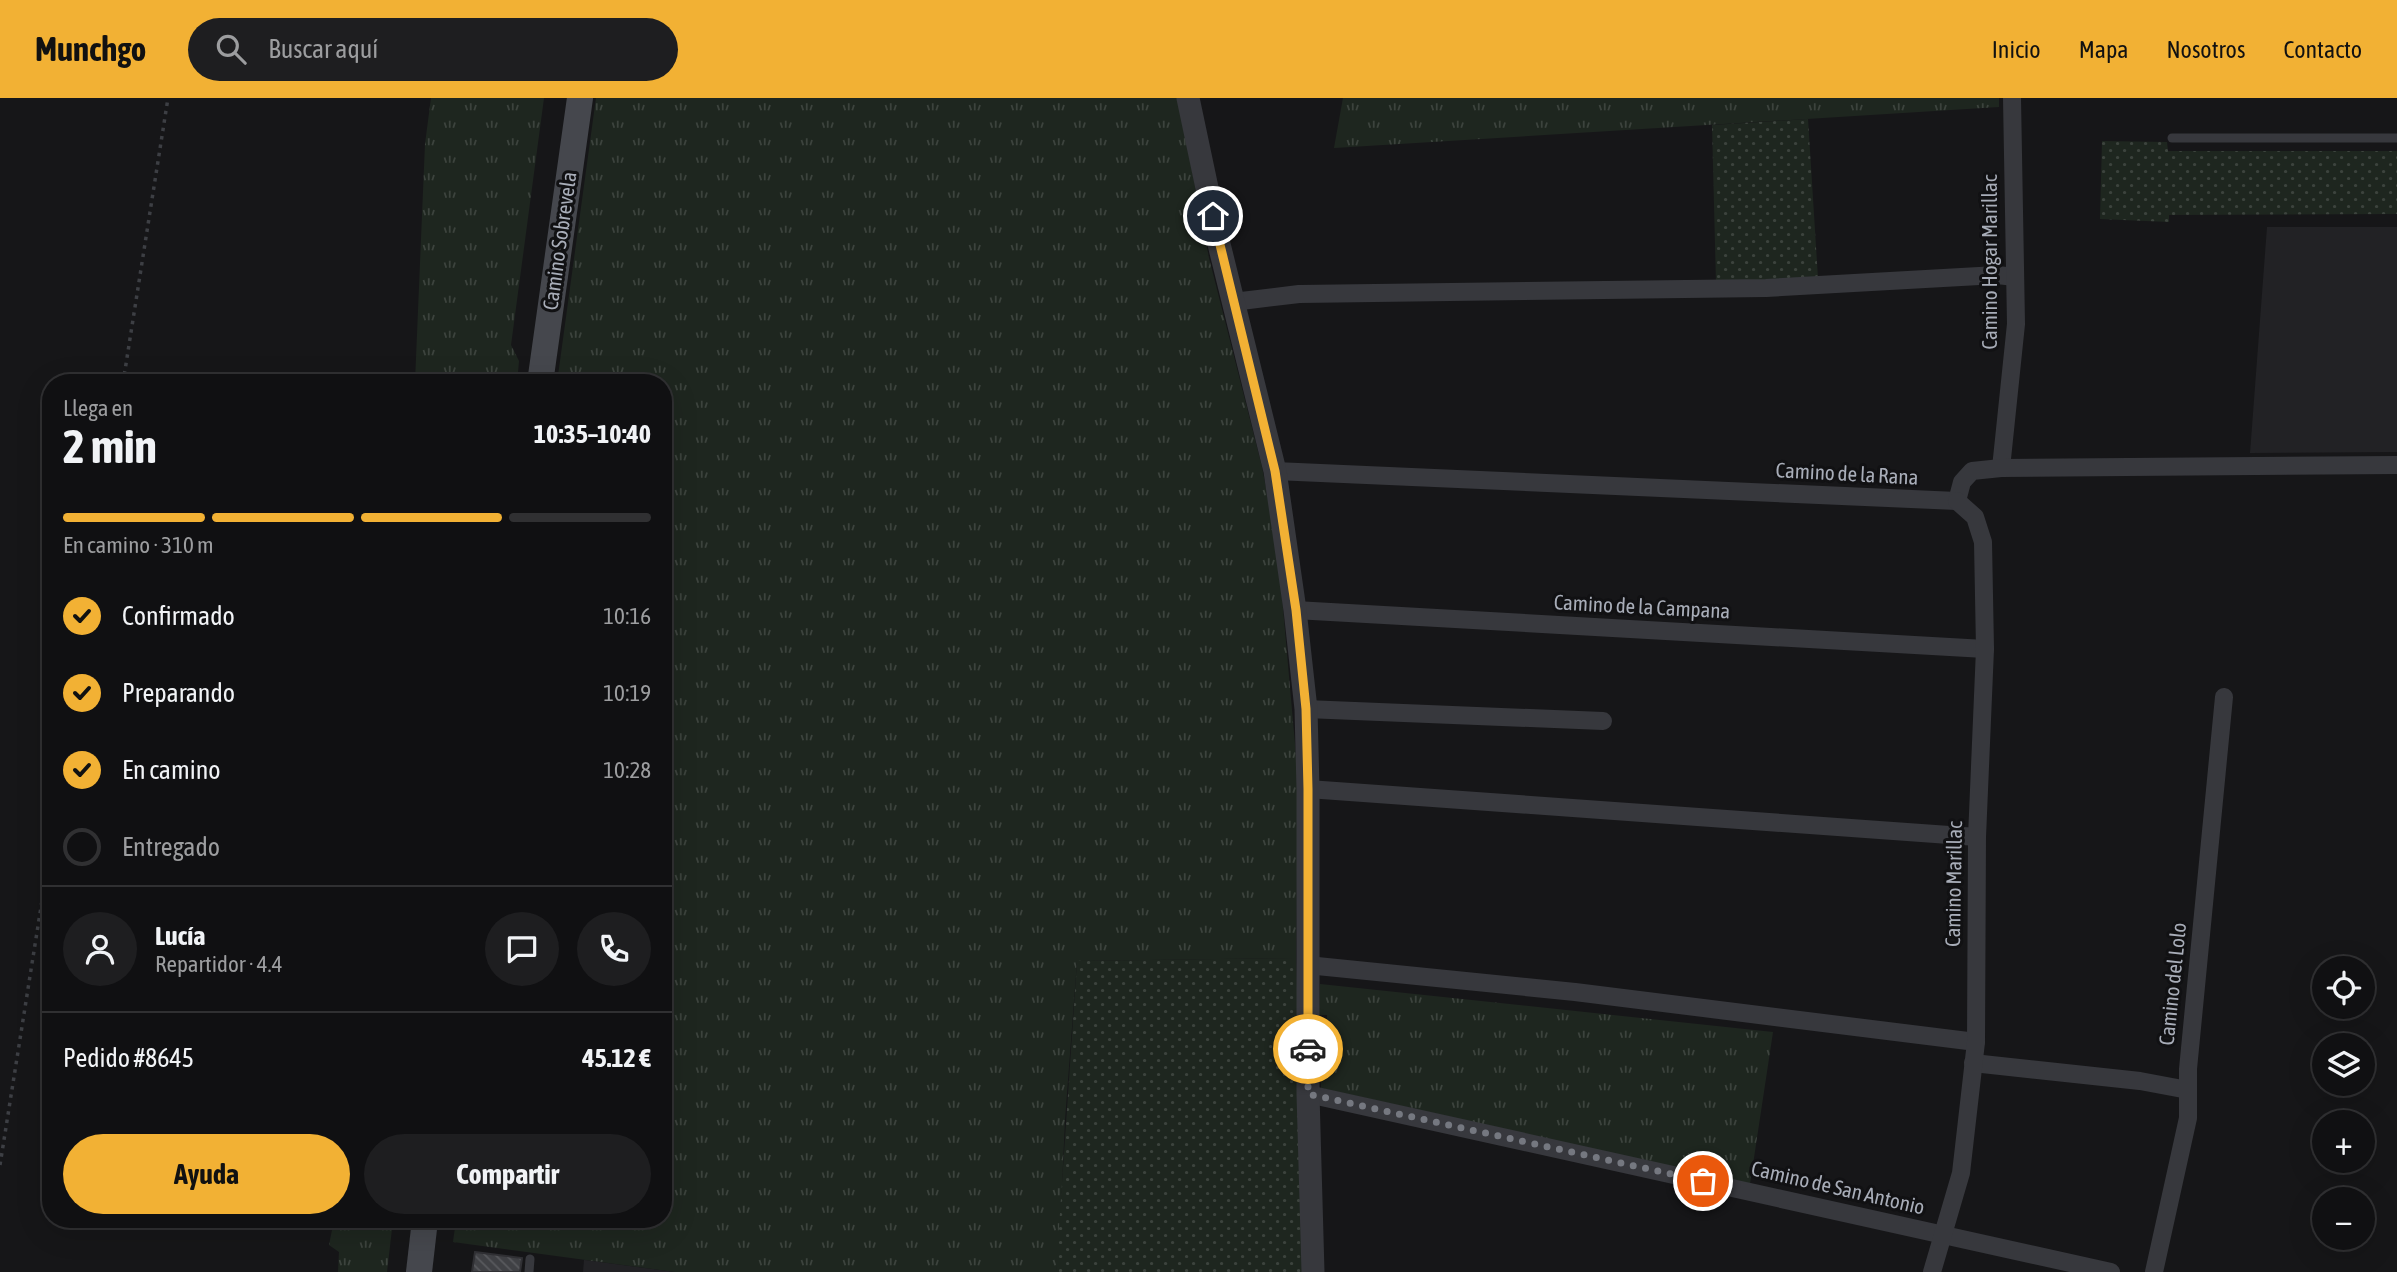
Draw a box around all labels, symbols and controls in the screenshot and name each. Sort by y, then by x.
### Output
search box [188,18,678,81]
text: Munchgo [35,30,146,68]
icon: search [212,30,250,68]
text: Buscar aquí [268,34,378,64]
text: Inicio [1992,36,2041,63]
text: Mapa [2079,36,2128,63]
text: Nosotros [2166,36,2245,63]
text: Contacto [2283,36,2362,63]
street label: Camino Sobrevela [537,170,581,312]
street label: Camino Hogar Marillac [1977,174,2001,350]
pin [1183,186,1243,246]
icon: home [1194,197,1232,235]
text: Llega en [63,395,133,421]
text: 10:35–10:40 [534,419,651,449]
text: 2 min [63,420,157,473]
street label: Camino de la Rana [1775,457,1919,489]
text: En camino · 310 m [63,532,214,558]
street label: Camino de la Campana [1553,589,1731,623]
icon: check [63,597,101,635]
text: Confirmado [122,601,235,631]
text: 10:16 [603,603,651,629]
icon: check [63,674,101,712]
text: Preparando [122,678,235,708]
text: 10:19 [603,680,651,706]
icon: check [63,751,101,789]
text: En camino [122,755,221,785]
text: 10:28 [603,757,651,783]
street label: Camino Marillac [1940,821,1966,947]
text: Entregado [122,832,220,862]
button: person [63,912,137,986]
button: chat [485,912,559,986]
button: phone [577,912,651,986]
text: Lucía [155,921,205,951]
street label: Camino del Lolo [2154,921,2190,1046]
text: Repartidor · 4.4 [155,951,282,977]
map controls [2312,956,2375,1250]
button: locate [2312,956,2375,1019]
courier [1273,1014,1343,1084]
icon: car [1289,1030,1327,1068]
button: layers [2312,1033,2375,1096]
text: Pedido #8645 [63,1043,194,1073]
text: 45.12 € [582,1043,651,1073]
button: + [2312,1110,2375,1173]
button: Ayuda [63,1134,350,1214]
button: Compartir [364,1134,651,1214]
pin [1673,1151,1733,1211]
street label: Camino de San Antonio [1749,1155,1927,1219]
icon: bag [1684,1162,1722,1200]
button: − [2312,1187,2375,1250]

